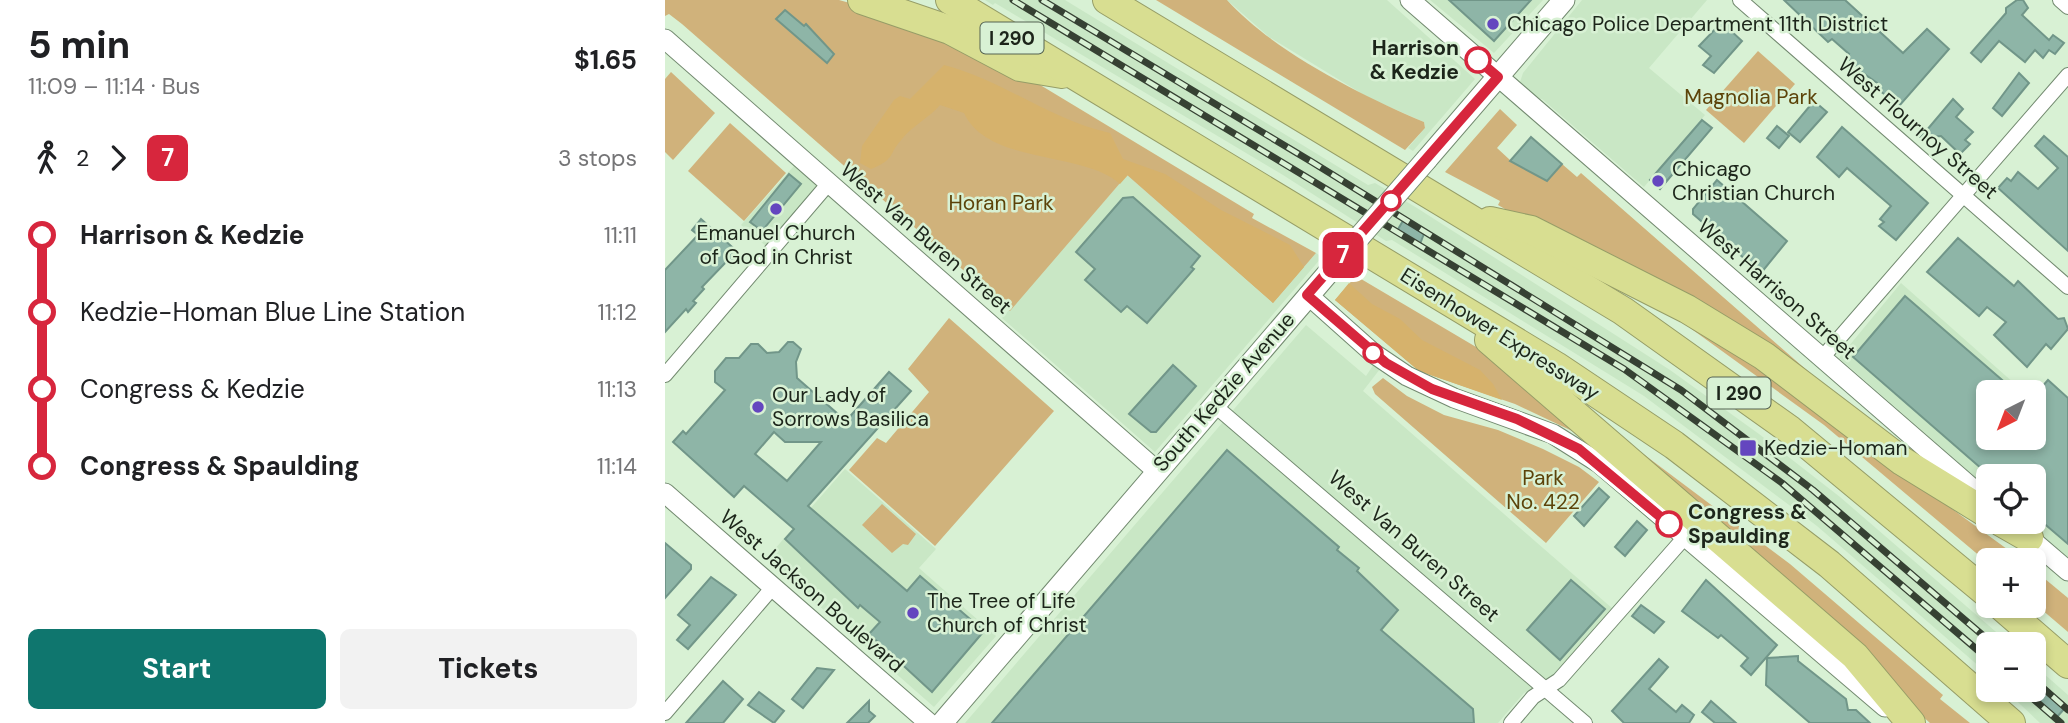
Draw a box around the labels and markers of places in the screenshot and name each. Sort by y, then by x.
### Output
place label: Chicago Police Department 11th District [1507,10,1888,38]
marker: Chicago Police Department 11th District [1485,16,1501,32]
place label: Harrison & Kedzie [1370,34,1459,86]
marker: Harrison & Kedzie [1465,47,1491,73]
place label: Chicago Christian Church [1672,155,1835,207]
marker: Chicago Christian Church [1650,173,1666,189]
unlabelled marker [1381,191,1401,211]
marker: Emanuel Church of God in Christ [768,201,784,217]
place label: Emanuel Church of God in Christ [697,219,855,271]
unlabelled marker [1363,343,1383,363]
place label: Our Lady of Sorrows Basilica [772,381,929,433]
marker: Our Lady of Sorrows Basilica [750,399,766,415]
place label: Kedzie-Homan [1764,434,1908,462]
marker: Kedzie-Homan [1738,438,1758,458]
place label: Congress & Spaulding [1688,498,1807,550]
marker: Congress & Spaulding [1656,511,1682,537]
place label: The Tree of Life Church of Christ [927,587,1087,639]
marker: The Tree of Life Church of Christ [905,605,921,621]

